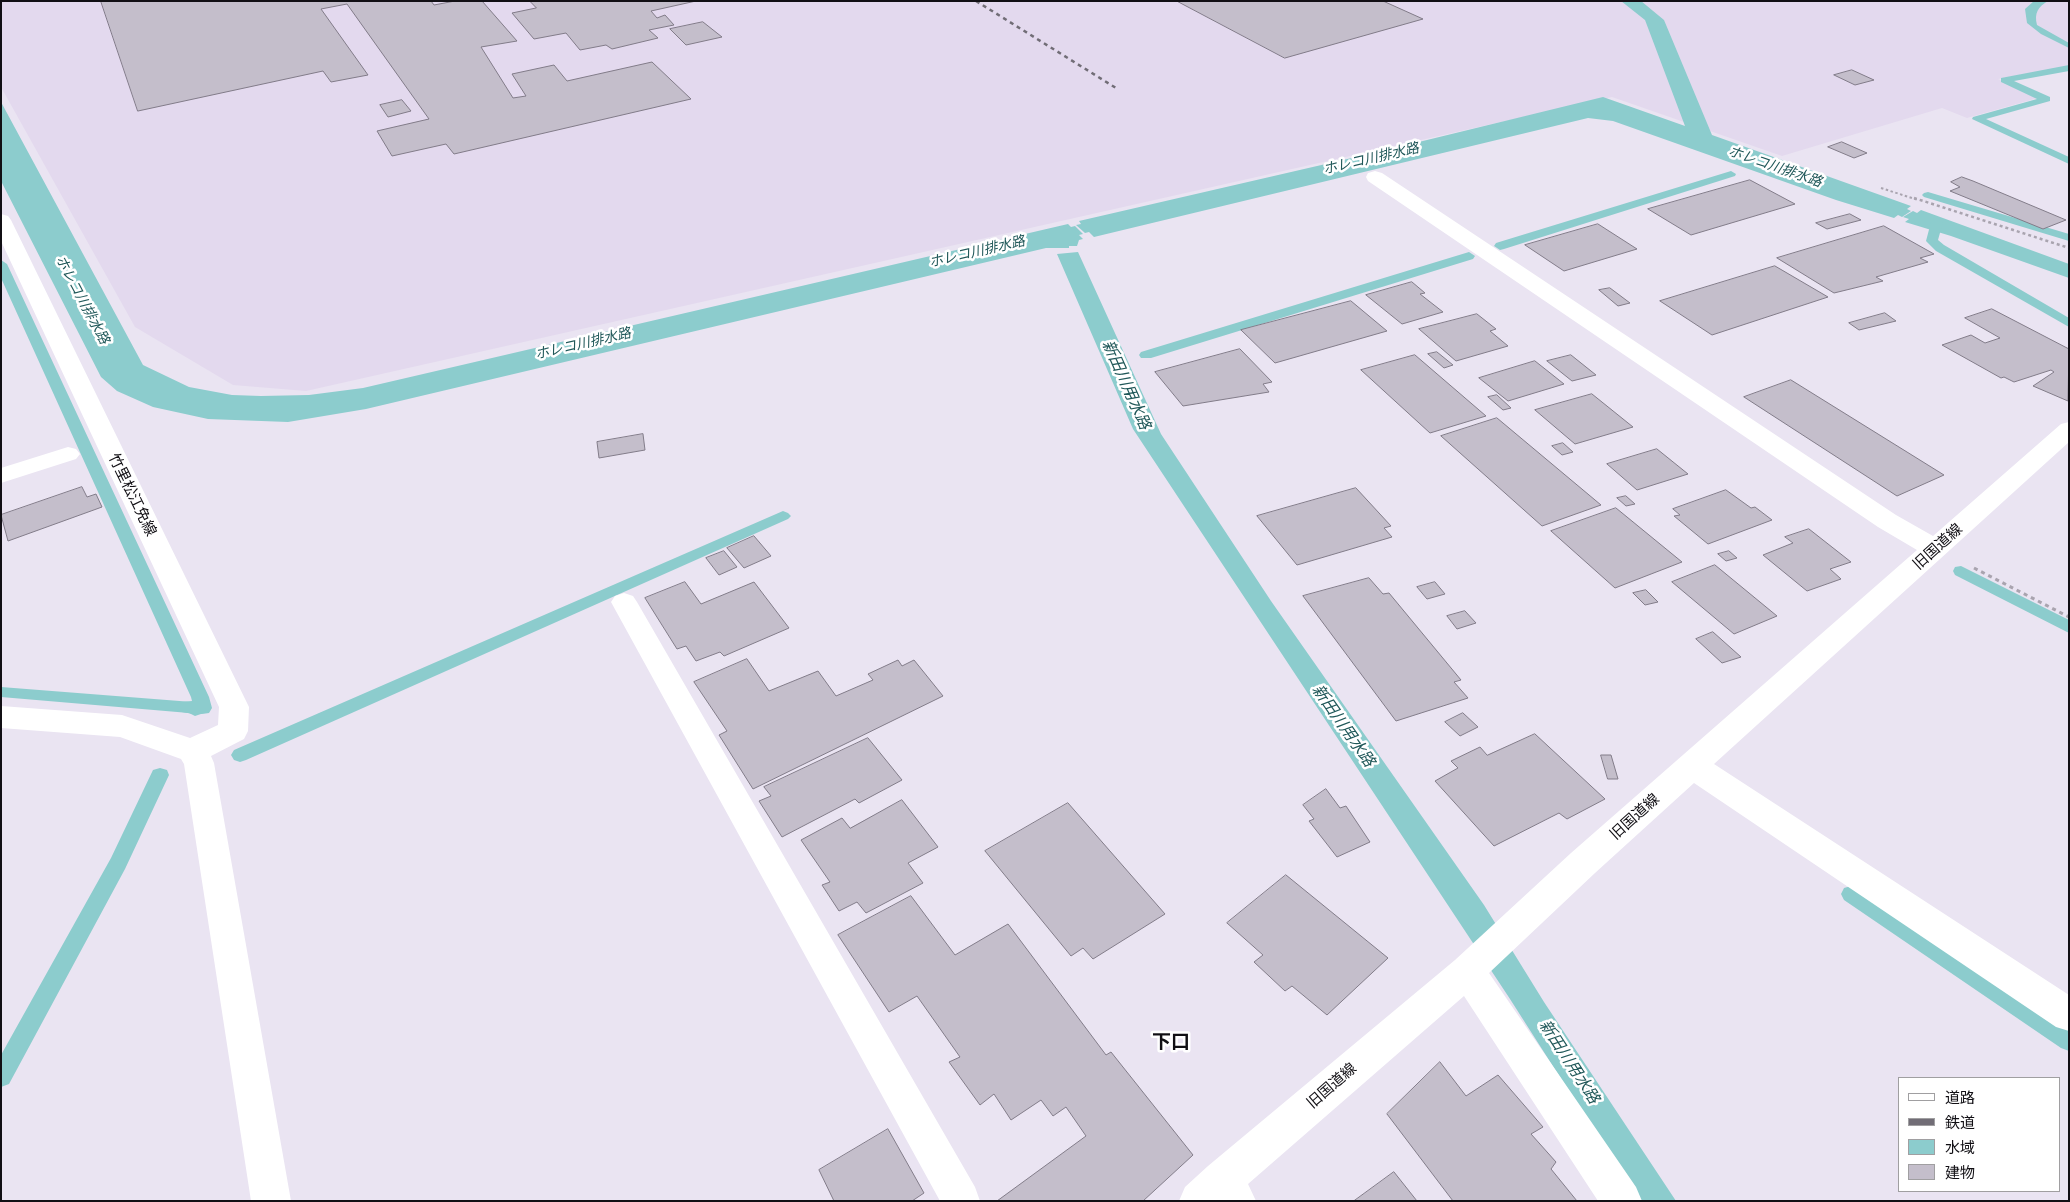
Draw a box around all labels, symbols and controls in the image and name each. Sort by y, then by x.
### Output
water label: ホレコ川排水路 [1321,140,1421,178]
water label: ホレコ川排水路 [1726,143,1824,191]
water label: ホレコ川排水路 [927,233,1027,271]
water label: ホレコ川排水路 [52,253,112,347]
water label: ホレコ川排水路 [533,325,633,363]
water label: 新田川用水路 [1098,337,1154,433]
street label: 竹里松江免線 [104,451,160,539]
street label: 旧国道線 [1910,520,1966,574]
water label: 新田川用水路 [1308,681,1378,771]
street label: 旧国道線 [1607,790,1663,844]
water label: 新田川用水路 [1535,1017,1603,1107]
district label: 下口 [1152,1032,1190,1054]
street label: 旧国道線 [1303,1060,1361,1112]
legend [1898,1077,2060,1192]
text: 道路 [1945,1087,1975,1107]
text: 鉄道 [1945,1112,1975,1132]
text: 水域 [1945,1137,1975,1157]
text: 建物 [1945,1162,1975,1182]

